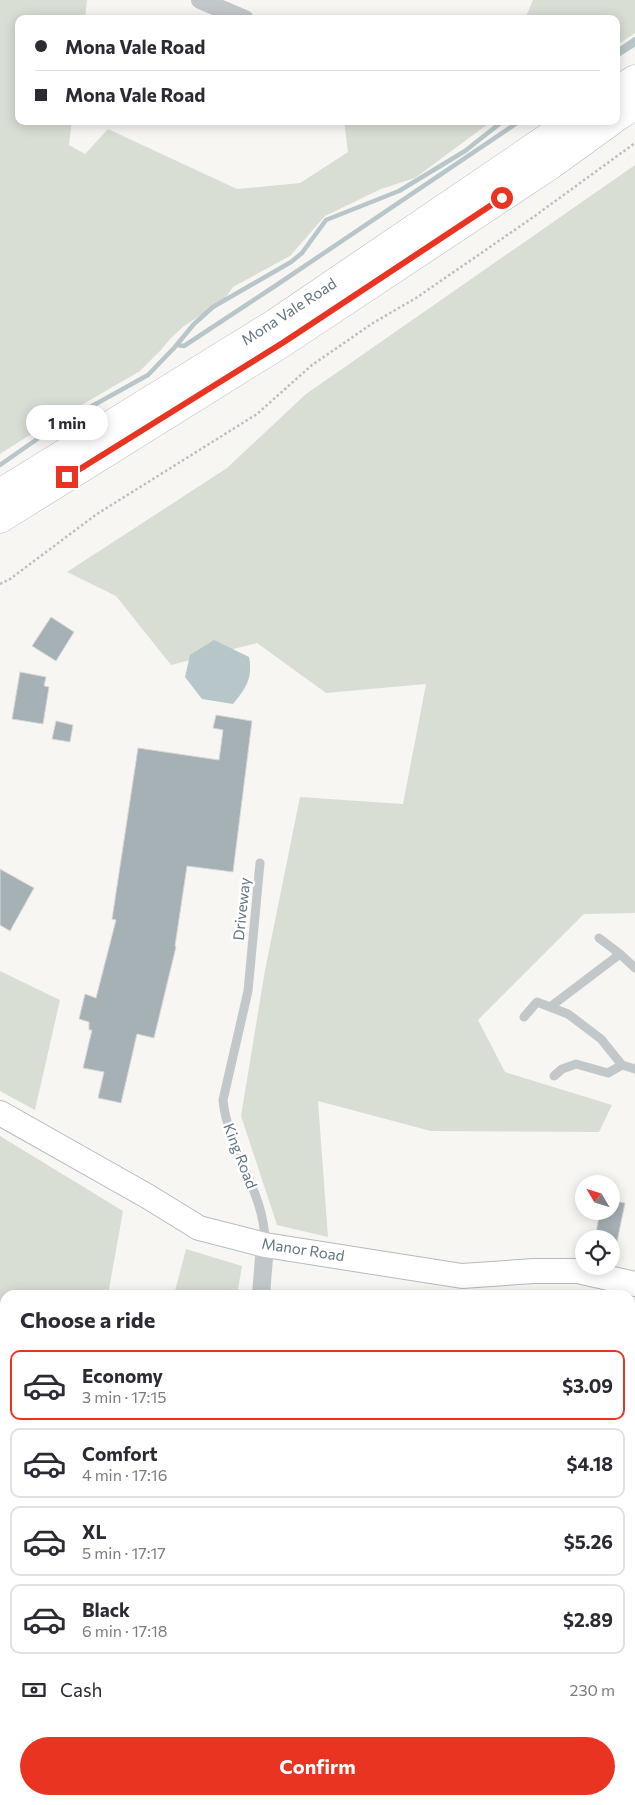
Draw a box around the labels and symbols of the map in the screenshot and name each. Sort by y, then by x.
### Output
route start [491,187,513,209]
street label: Mona Vale Road [238,274,339,349]
callout: 1 min [26,404,108,440]
route end [56,466,78,488]
street label: Driveway [229,876,253,941]
street label: King Road [220,1120,262,1191]
north arrow [575,1175,620,1220]
street label: Manor Road [261,1234,346,1264]

